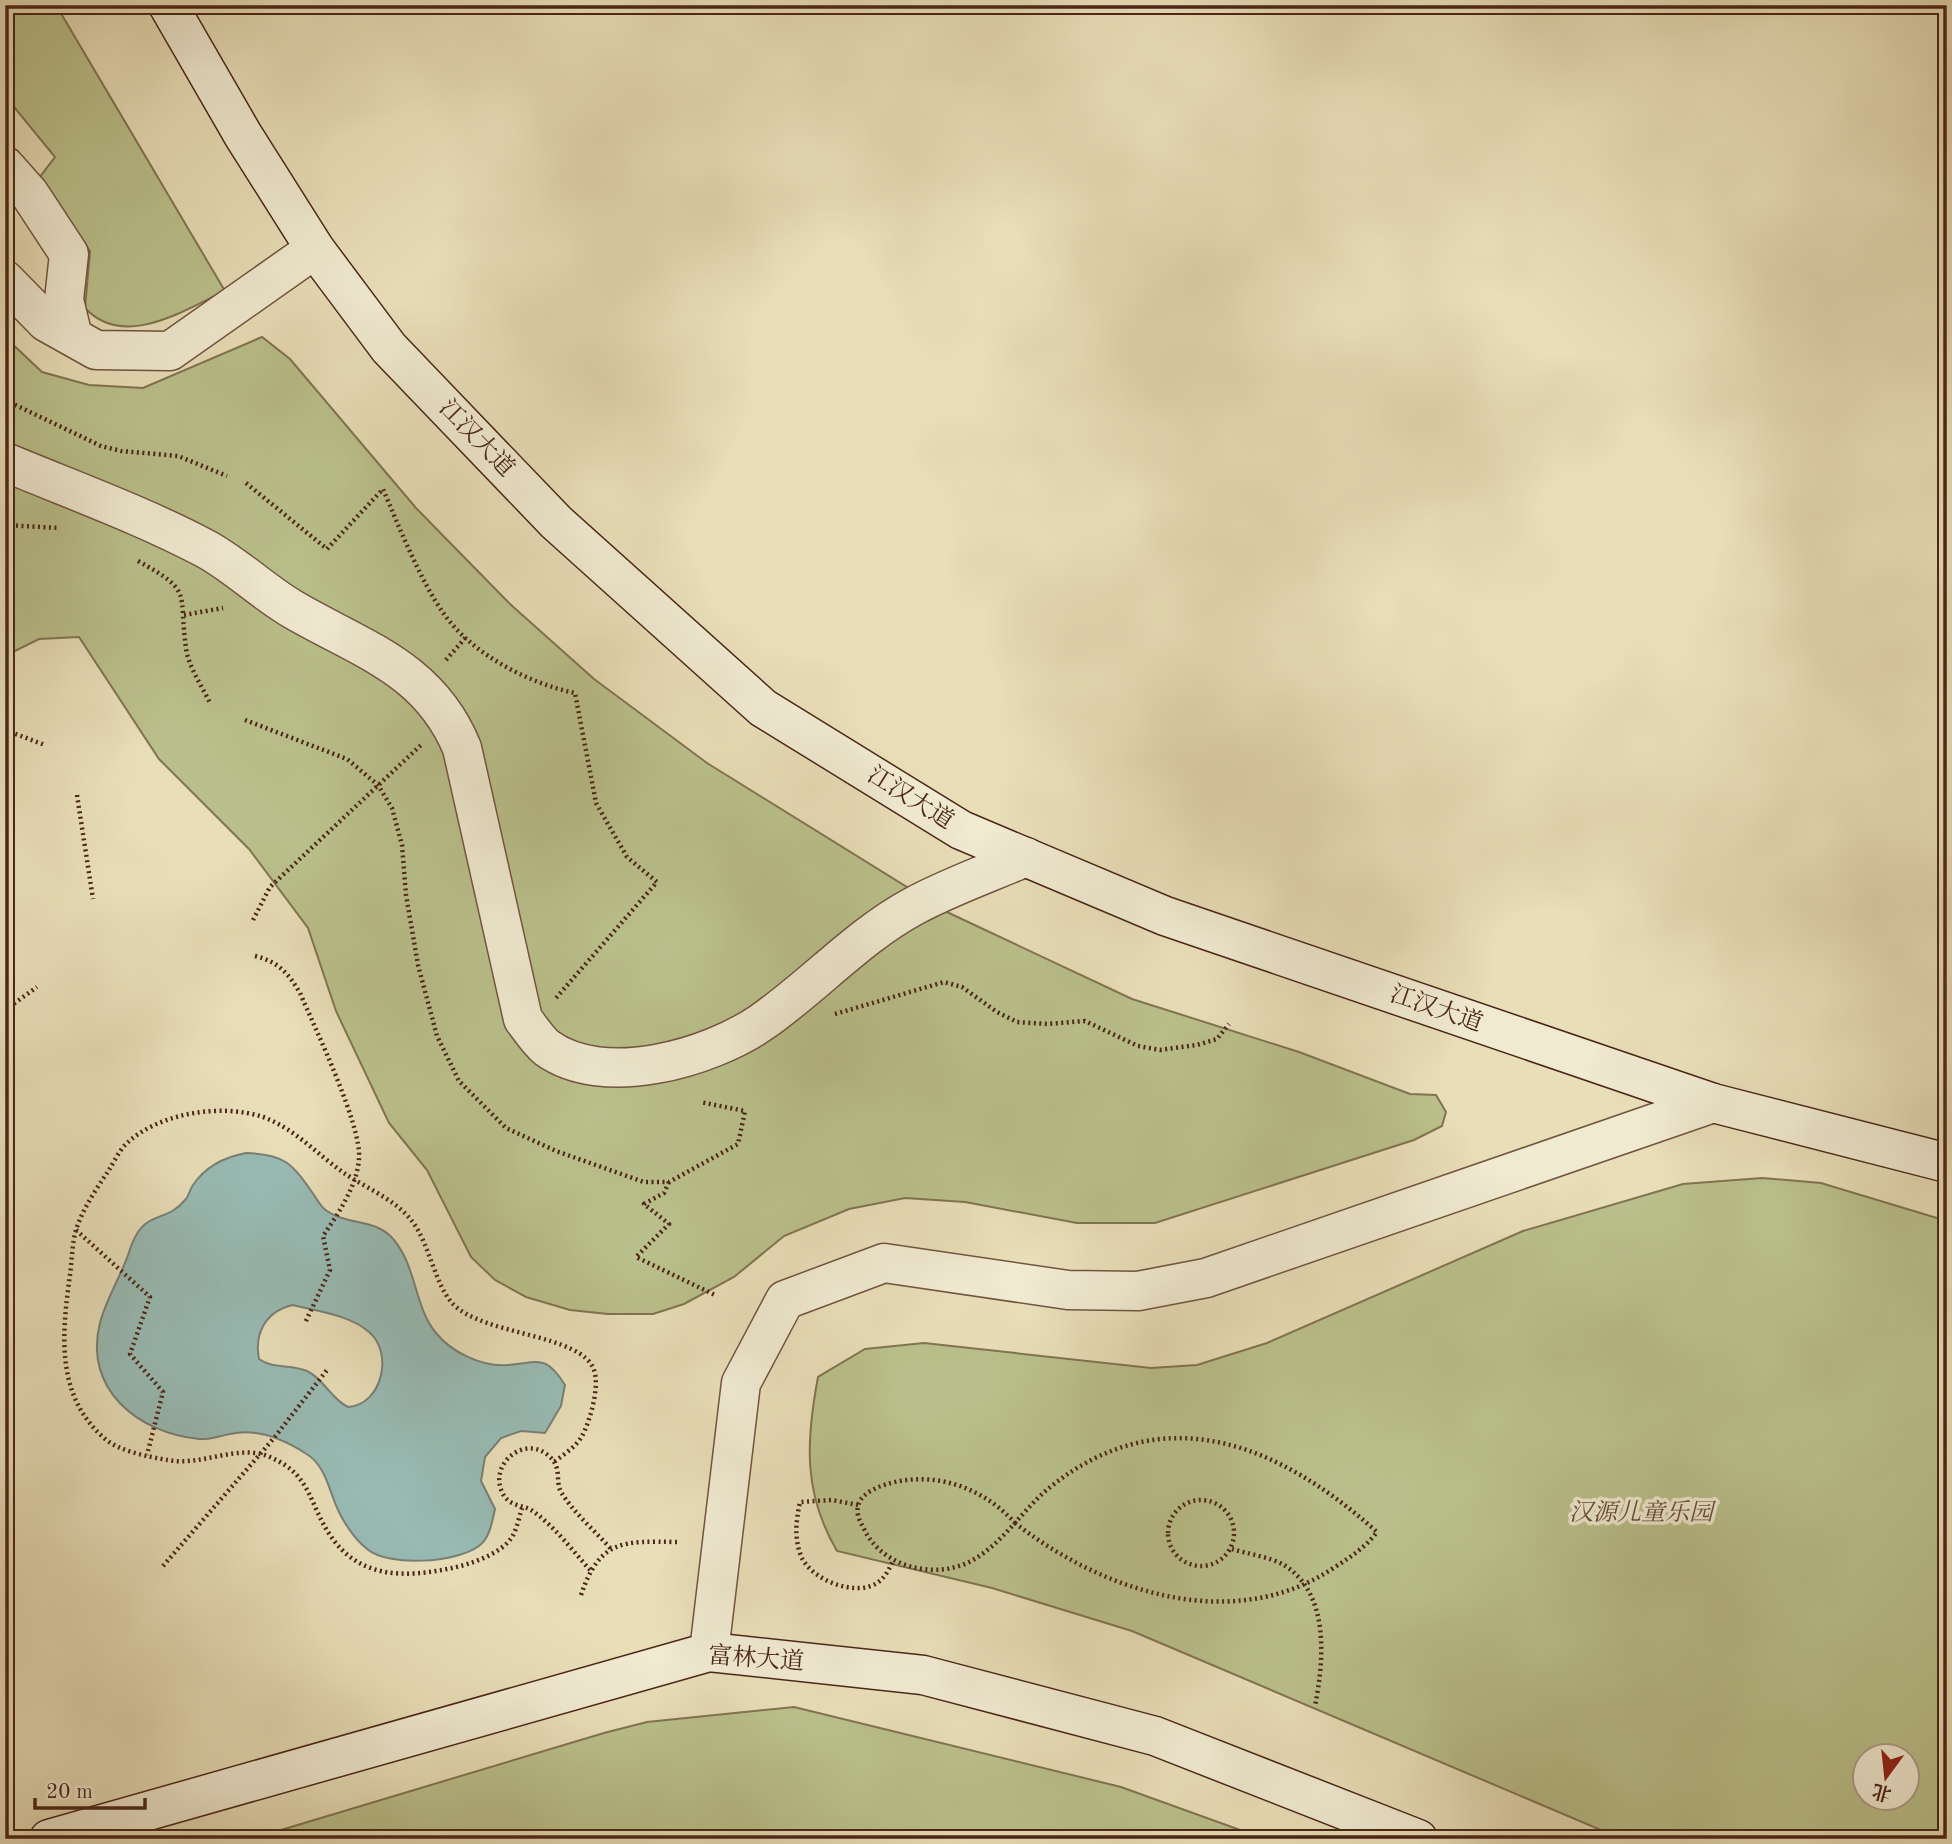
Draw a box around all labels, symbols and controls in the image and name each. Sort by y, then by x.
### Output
street label: 江汉大道 [434,394,520,482]
street label: 江汉大道 [863,761,959,835]
street label: 江汉大道 [1387,980,1486,1037]
park label: 汉源儿童乐园 [1569,1499,1717,1526]
street label: 富林大道 [707,1642,805,1675]
north arrow [1850,1742,1920,1812]
scale bar [35,1767,145,1811]
text: 北 [1870,1779,1894,1805]
text: 20 m [46,1782,93,1803]

